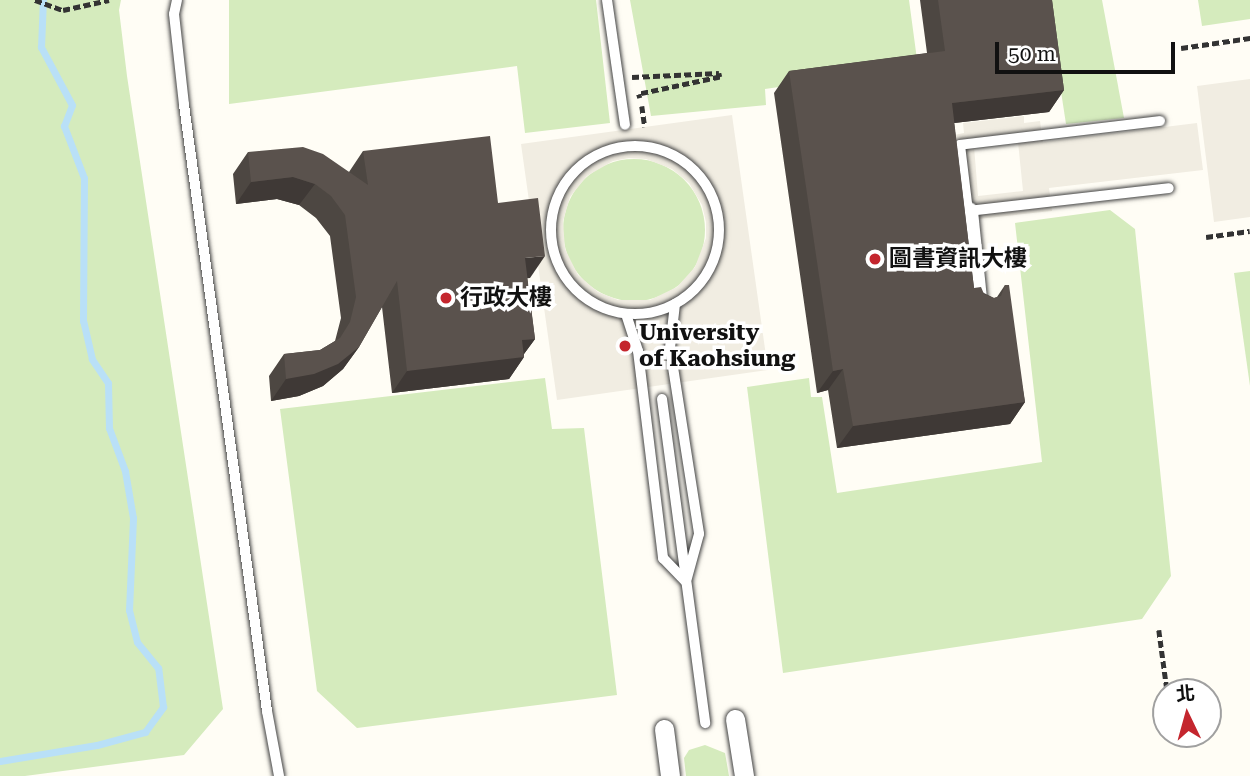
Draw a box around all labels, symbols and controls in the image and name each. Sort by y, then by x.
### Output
scale bar [998,28,1178,72]
text: 50 m [1008,42,1056,66]
place label: 圖書資訊大樓 [889,245,1027,273]
marker: 圖書資訊大樓 [867,251,883,267]
place label: 行政大樓 [460,284,552,312]
marker: 行政大樓 [438,290,454,306]
place label: University of Kaohsiung [639,319,795,373]
marker: University of Kaohsiung [617,338,633,354]
north arrow [1152,678,1222,748]
text: 北 [1175,681,1196,706]

